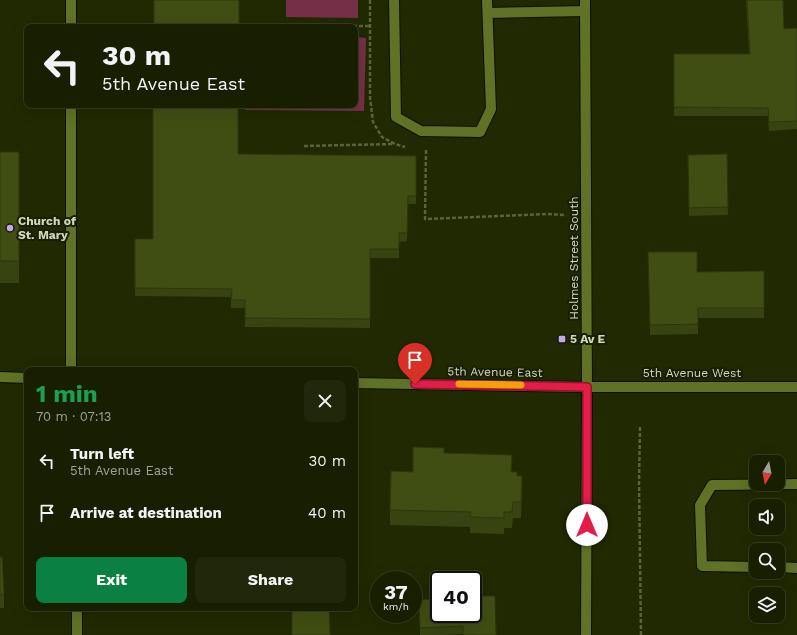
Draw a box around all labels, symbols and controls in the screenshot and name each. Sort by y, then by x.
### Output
text: 30 m [102,39,171,72]
icon: left [36,40,88,92]
text: 5th Avenue East [102,73,245,94]
street label: Holmes Street South [567,196,581,320]
place label: Church of St. Mary [18,214,76,242]
marker: Church of St. Mary [5,223,15,233]
place label: 5 Av E [570,332,606,346]
marker: 5 Av E [557,334,567,344]
pin [398,343,432,384]
icon: arrive [404,349,426,371]
street label: 5th Avenue East [447,364,543,380]
street label: 5th Avenue West [643,366,741,380]
text: 1 min [36,380,98,408]
button: close [304,380,346,422]
text: 70 m · 07:13 [36,409,111,424]
text: Turn left [70,445,134,463]
icon: left [36,450,58,472]
text: 30 m [309,452,346,470]
north arrow [749,455,785,491]
map controls [749,455,785,623]
text: 5th Avenue East [70,463,173,478]
button: sound [749,499,785,535]
icon: arrive [36,502,58,524]
text: Arrive at destination [70,504,222,522]
text: 40 m [308,504,346,522]
position arrow [566,504,608,546]
button: search [749,543,785,579]
button: Exit [36,557,187,603]
button: Share [195,557,346,603]
speed limit sign: 40 [430,571,482,623]
text: 37 [384,580,408,604]
button: layers [749,587,785,623]
text: km/h [383,601,409,612]

